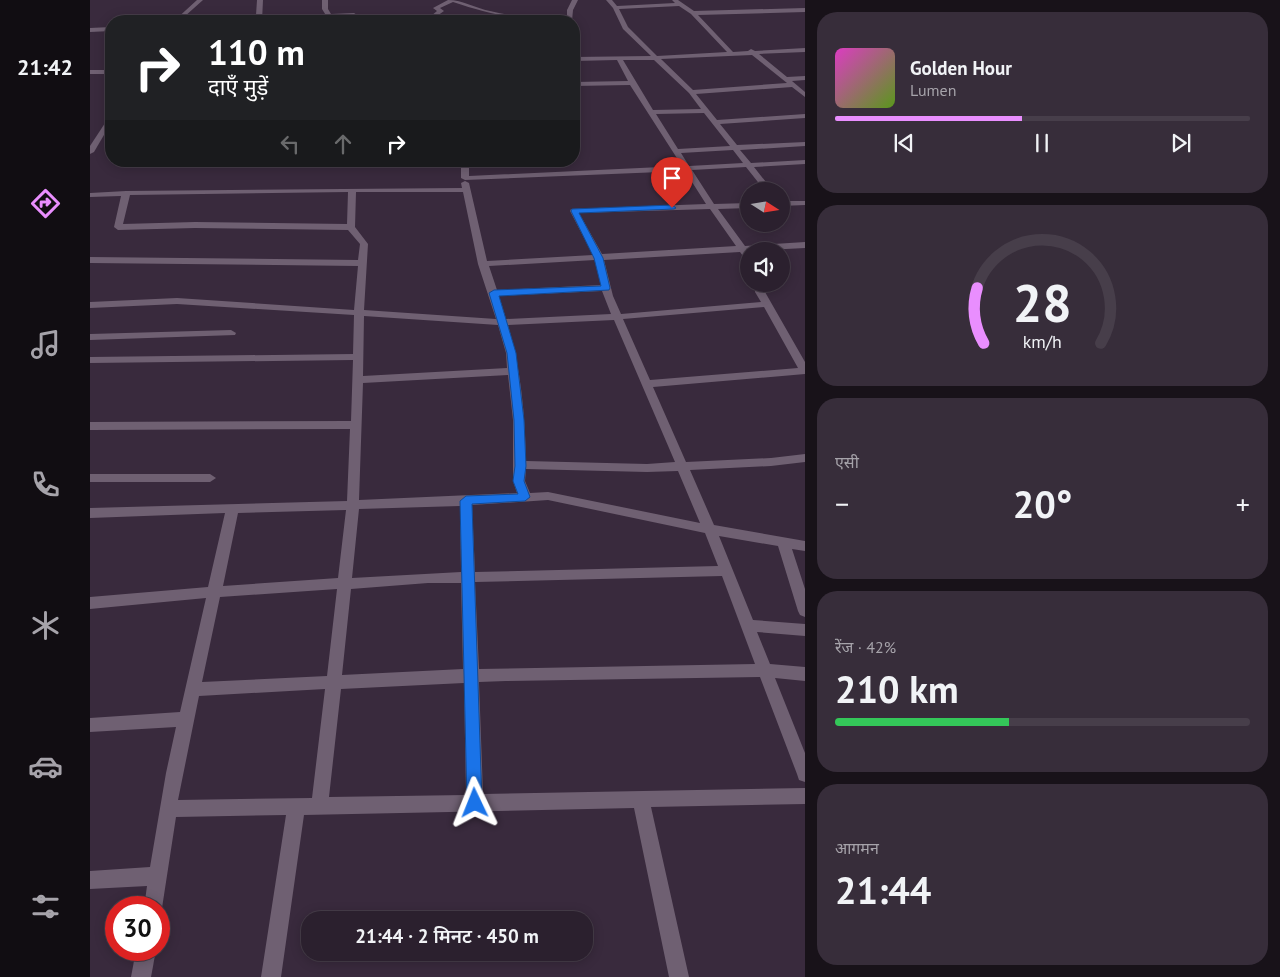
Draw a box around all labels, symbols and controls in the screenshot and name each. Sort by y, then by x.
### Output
text: 110 m [208,29,305,75]
icon: right [125,35,190,100]
text: 21:42 [17,53,73,81]
text: Golden Hour [910,56,1012,80]
text: दाएँ मुड़ें [208,73,268,101]
text: Lumen [910,80,956,100]
icon: previous [890,129,918,157]
icon: pause [1028,129,1056,157]
icon: next [1167,129,1195,157]
icon: left [276,130,304,158]
icon: ahead [329,130,357,158]
icon: right [382,130,410,158]
pin [651,157,693,208]
icon: arrive [658,164,686,192]
north arrow [740,182,790,232]
map controls [740,182,790,292]
icon: directions [28,186,63,221]
button: sound [740,242,790,292]
text: 28 [1013,269,1072,336]
icon: music [28,327,63,362]
text: km/h [1023,330,1062,353]
text: एसी [835,452,859,472]
icon: phone [28,467,63,502]
text: 20° [1013,479,1072,528]
text: − [835,485,849,522]
text: + [1236,485,1250,522]
icon: climate [28,608,63,643]
text: रेंज · 42% [835,637,896,657]
text: 210 km [835,664,959,713]
icon: car [28,749,63,784]
position arrow [448,776,500,828]
text: आगमन [835,838,879,858]
text: 21:44 [835,865,931,914]
icon: filters [28,889,63,924]
speed limit sign: 30 [105,896,170,961]
text: 21:44 · 2 मिनट · 450 m [355,924,539,948]

